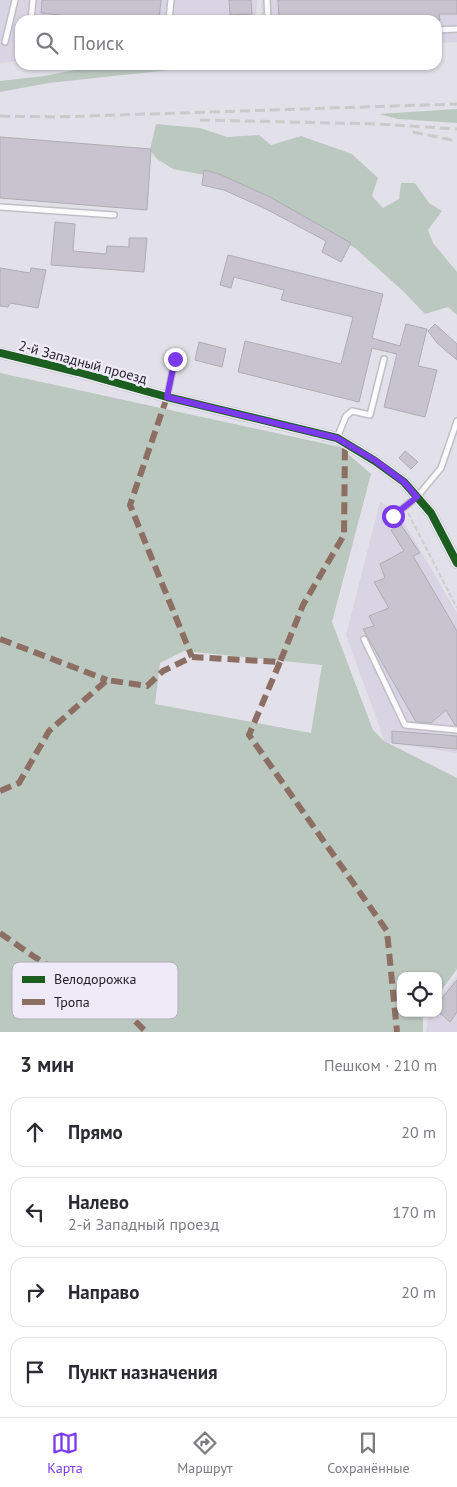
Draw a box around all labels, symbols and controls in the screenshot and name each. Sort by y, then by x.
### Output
search box [15,15,442,70]
icon: search [33,29,61,57]
text: Поиск [73,31,124,55]
street label: 2-й Западный проезд [17,336,150,388]
route end [164,348,187,371]
route start [382,505,405,528]
legend [12,962,178,1019]
text: Велодорожка [54,970,136,988]
map controls [397,972,442,1017]
button: locate [397,972,442,1017]
text: Тропа [54,993,90,1011]
text: 3 мин [20,1051,74,1078]
text: Пешком · 210 m [324,1055,437,1075]
icon: ahead [21,1118,49,1146]
text: Прямо [68,1120,123,1144]
text: 20 m [401,1122,436,1142]
text: Налево [68,1190,129,1214]
icon: left [21,1198,49,1226]
text: 170 m [393,1202,436,1222]
text: 2-й Западный проезд [68,1214,219,1234]
icon: right [21,1278,49,1306]
text: Направо [68,1280,139,1304]
text: 20 m [401,1282,436,1302]
icon: arrive [21,1358,49,1386]
text: Пункт назначения [68,1360,218,1384]
tab: Карта [47,1429,83,1477]
tab: Маршрут [177,1429,233,1477]
tab: Сохранённые [327,1429,410,1477]

